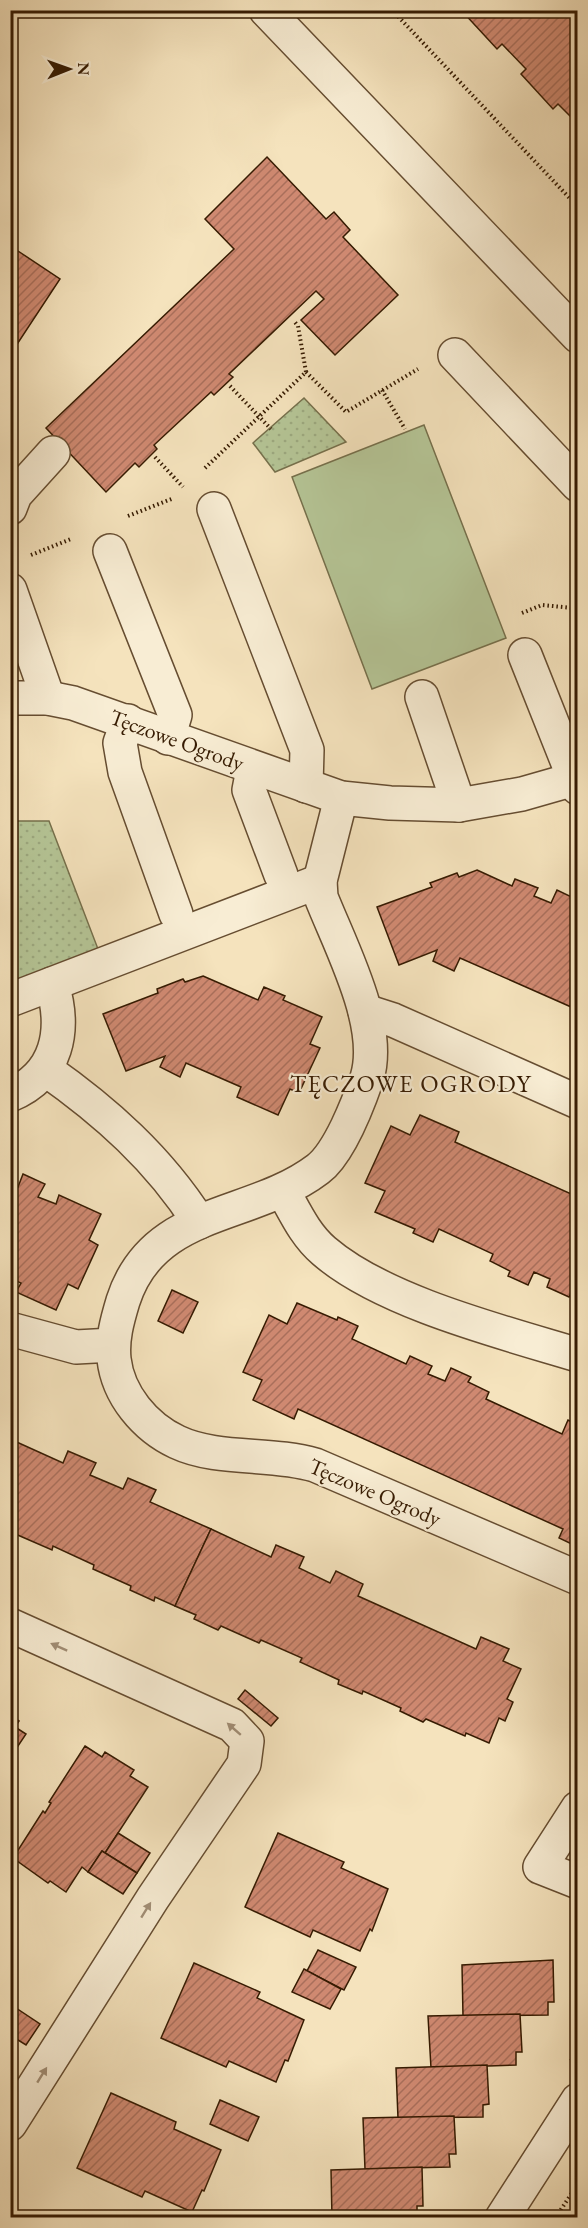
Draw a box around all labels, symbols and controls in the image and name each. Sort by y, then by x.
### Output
north arrow [39,39,99,99]
text: N [73,62,94,75]
street label: Tęczowe Ogrody [106,702,248,778]
district label: TĘCZOWE OGRODY [290,1068,532,1099]
street label: Tęczowe Ogrody [305,1451,446,1533]
one-way arrow [50,1642,67,1651]
one-way arrow [227,1723,242,1736]
one-way arrow [140,1902,151,1918]
one-way arrow [36,2067,47,2083]

